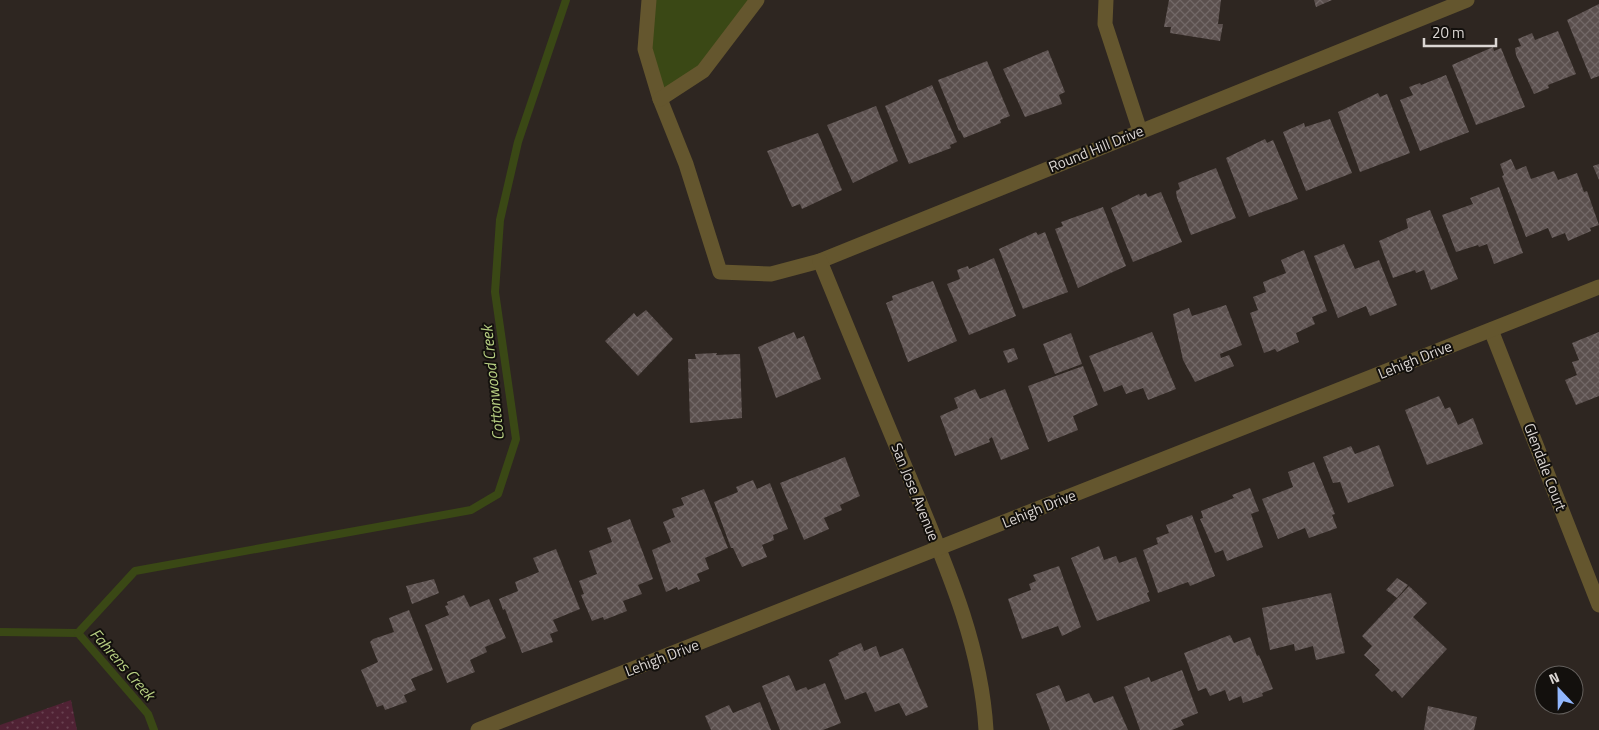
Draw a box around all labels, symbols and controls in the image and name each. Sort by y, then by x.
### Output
scale bar [1424,15,1496,47]
text: 20 m [1432,21,1465,44]
street label: Round Hill Drive [1045,119,1147,178]
water label: Cottonwood Creek [474,323,510,442]
street label: Lehigh Drive [1374,334,1455,385]
street label: Glendale Court [1518,420,1573,515]
street label: San Jose Avenue [885,439,946,544]
street label: Lehigh Drive [998,483,1079,534]
water label: Fahrens Creek [85,623,162,707]
street label: Lehigh Drive [621,633,702,682]
north arrow [1534,665,1584,715]
text: N [1546,666,1562,689]

